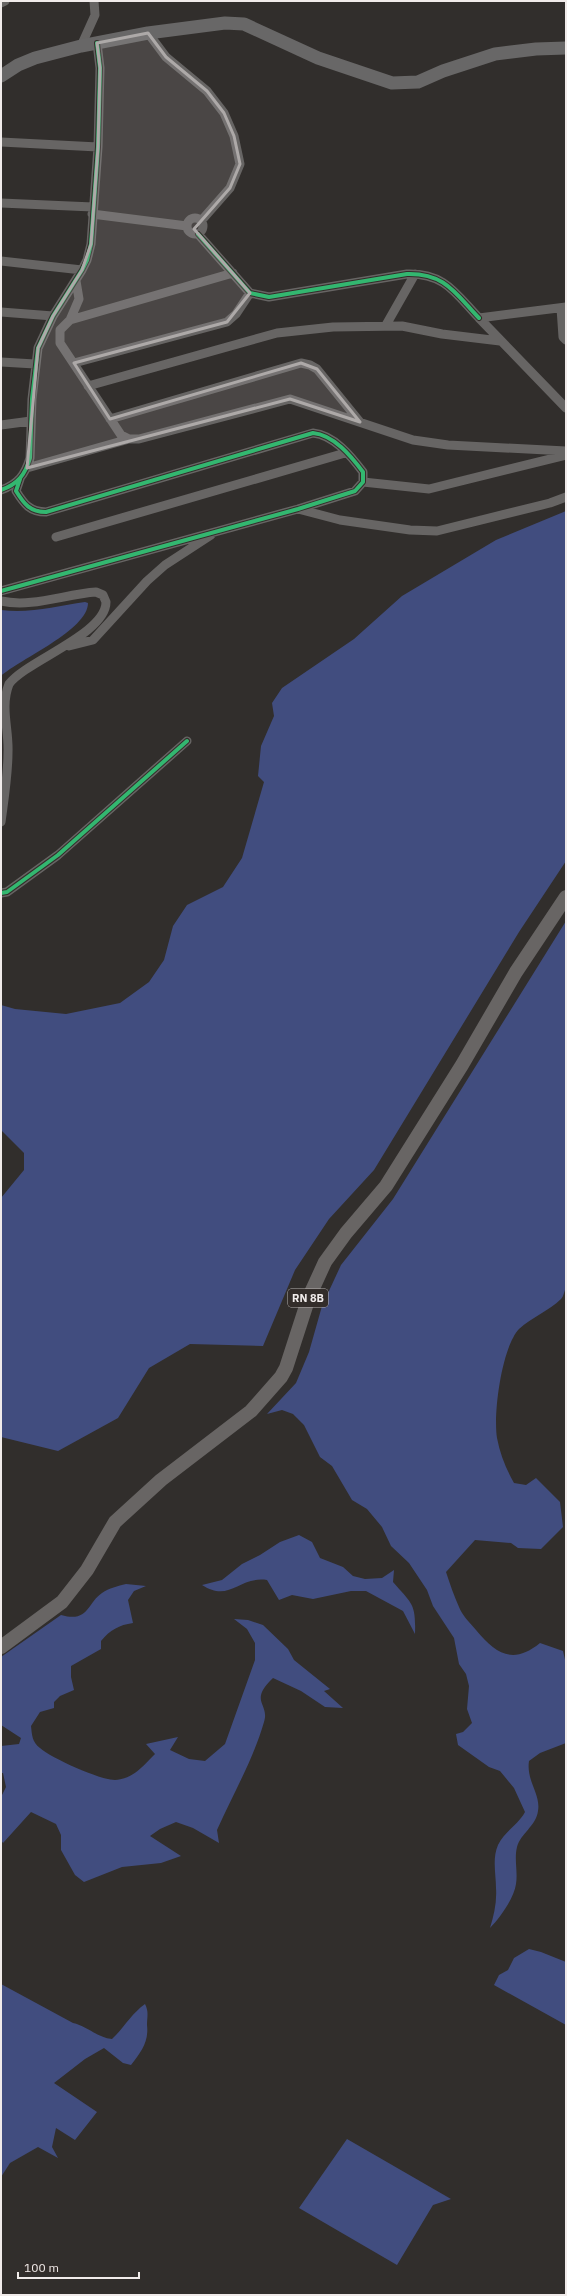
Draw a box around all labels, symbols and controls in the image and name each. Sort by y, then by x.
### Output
road number: RN 8B [288,1289,328,1307]
scale bar [18,2254,139,2280]
text: 100 m [24,2260,59,2275]

